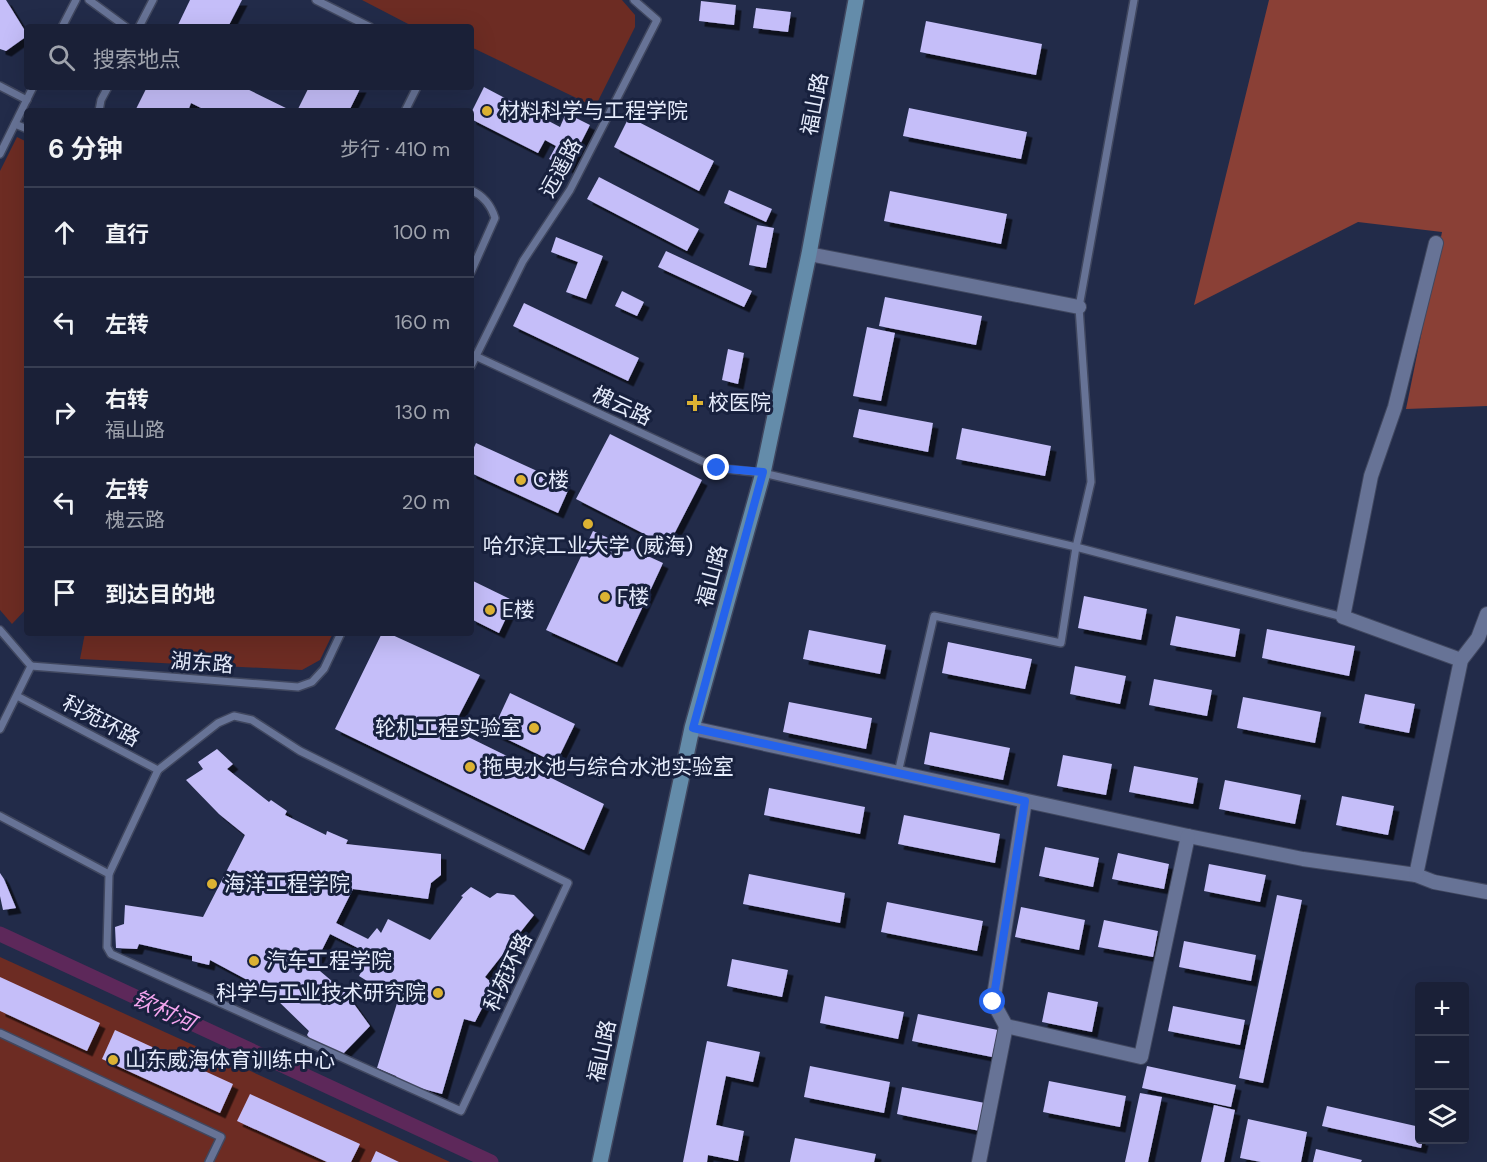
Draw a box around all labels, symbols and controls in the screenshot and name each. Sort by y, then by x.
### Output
search box [24,24,474,90]
icon: search [45,41,78,74]
text: 搜索地点 [93,45,181,74]
street label: 福山路 [795,70,835,138]
place label: 材料科学与工程学院 [499,97,688,125]
marker: 材料科学与工程学院 [480,104,494,118]
text: 6 分钟 [48,132,123,166]
street label: 远遥路 [533,134,589,202]
text: 步行 · 410 m [340,136,450,162]
icon: ahead [48,216,81,249]
text: 100 m [393,219,450,245]
text: 直行 [105,220,149,249]
icon: left [48,306,81,339]
text: 160 m [394,309,450,335]
text: 左转 [105,310,149,339]
street label: 槐云路 [588,380,656,432]
text: 右转 [105,385,149,414]
place label: 校医院 [708,389,771,417]
marker: 校医院 [686,394,704,412]
icon: right [48,396,81,429]
text: 130 m [395,399,450,425]
text: 福山路 [105,417,165,443]
route end [703,454,729,480]
place label: C楼 [533,466,569,494]
marker: C楼 [514,473,528,487]
text: 左转 [105,475,149,504]
icon: left [48,486,81,519]
text: 20 m [402,489,450,515]
text: 槐云路 [105,507,165,533]
marker: 哈尔滨工业大学 (威海) [581,517,595,531]
place label: 哈尔滨工业大学 (威海) [483,532,693,560]
street label: 福山路 [690,542,734,610]
icon: arrive [48,576,81,609]
text: 到达目的地 [105,580,215,609]
place label: F楼 [617,583,649,611]
marker: F楼 [598,590,612,604]
place label: E楼 [502,596,535,624]
marker: E楼 [483,603,497,617]
street label: 湖东路 [170,647,234,679]
street label: 科苑环路 [57,689,145,753]
place label: 轮机工程实验室 [375,714,522,742]
marker: 轮机工程实验室 [527,721,541,735]
place label: 拖曳水池与综合水池实验室 [482,753,734,781]
marker: 拖曳水池与综合水池实验室 [463,760,477,774]
place label: 海洋工程学院 [224,870,350,898]
marker: 海洋工程学院 [205,877,219,891]
street label: 科苑环路 [478,928,538,1016]
place label: 汽车工程学院 [266,947,392,975]
marker: 汽车工程学院 [247,954,261,968]
place label: 科学与工业技术研究院 [216,979,426,1007]
map controls [1415,982,1469,1144]
button: + [1415,982,1469,1036]
water label: 钦村河 [128,983,203,1039]
marker: 科学与工业技术研究院 [431,986,445,1000]
route start [979,988,1005,1014]
street label: 福山路 [582,1017,622,1085]
button: − [1415,1036,1469,1090]
place label: 山东威海体育训练中心 [125,1046,335,1074]
marker: 山东威海体育训练中心 [106,1053,120,1067]
button: layers [1415,1090,1469,1144]

